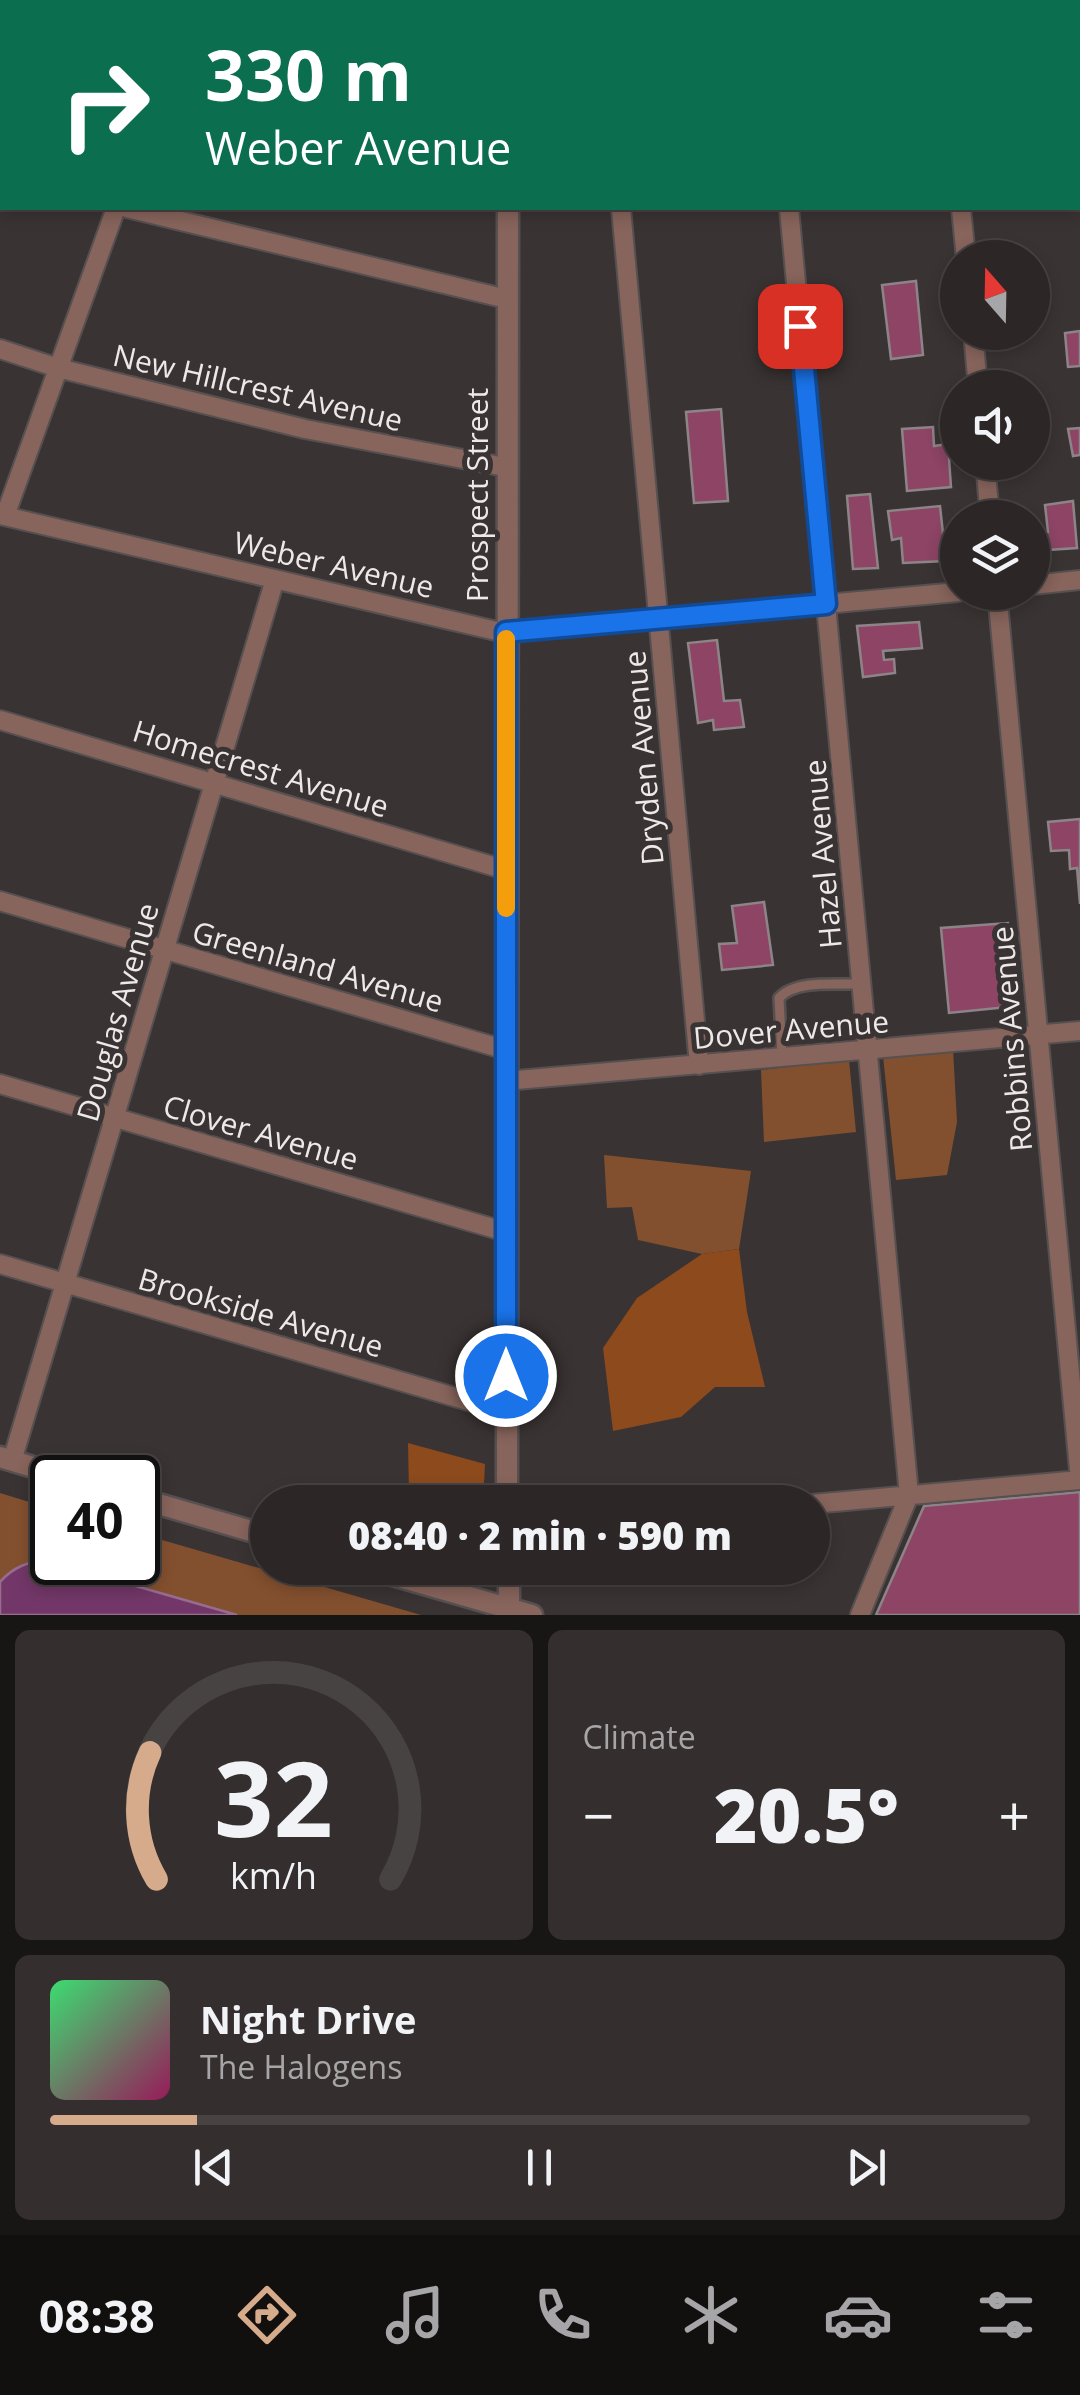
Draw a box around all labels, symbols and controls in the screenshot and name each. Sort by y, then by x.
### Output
text: 330 m [205,26,412,122]
icon: right [40,40,170,170]
text: Weber Avenue [205,117,511,178]
north arrow [940,240,1050,350]
map controls [940,240,1050,610]
pin [758,284,843,369]
icon: arrive [773,299,828,354]
street label: New Hillcrest Avenue [109,334,407,440]
button: sound [940,370,1050,480]
street label: Prospect Street [456,388,497,602]
button: layers [940,500,1050,610]
street label: Weber Avenue [230,521,438,607]
street label: Dryden Avenue [613,649,673,867]
street label: Homecrest Avenue [128,710,394,826]
street label: Hazel Avenue [793,758,851,950]
street label: Douglas Avenue [66,898,168,1126]
street label: Greenland Avenue [188,911,448,1021]
street label: Robbins Avenue [981,925,1041,1153]
street label: Dover Avenue [692,1000,890,1058]
street label: Clover Avenue [159,1085,363,1179]
street label: Brookside Avenue [134,1257,388,1367]
position arrow [454,1324,558,1428]
speed limit sign: 40 [30,1455,160,1585]
text: 08:40 · 2 min · 590 m [348,1509,732,1561]
text: Climate [583,1715,696,1758]
text: 32 [214,1726,333,1867]
text: 20.5° [714,1763,899,1865]
text: − [583,1777,614,1852]
text: + [999,1777,1030,1852]
text: km/h [230,1851,317,1899]
text: Night Drive [200,1993,416,2045]
text: The Halogens [200,2045,402,2088]
icon: previous [186,2140,241,2195]
icon: pause [512,2140,567,2195]
icon: next [839,2140,894,2195]
icon: directions [232,2280,302,2350]
icon: music [380,2280,450,2350]
icon: phone [528,2280,598,2350]
icon: climate [676,2280,746,2350]
icon: car [823,2280,893,2350]
icon: filters [971,2280,1041,2350]
text: 08:38 [39,2285,155,2346]

